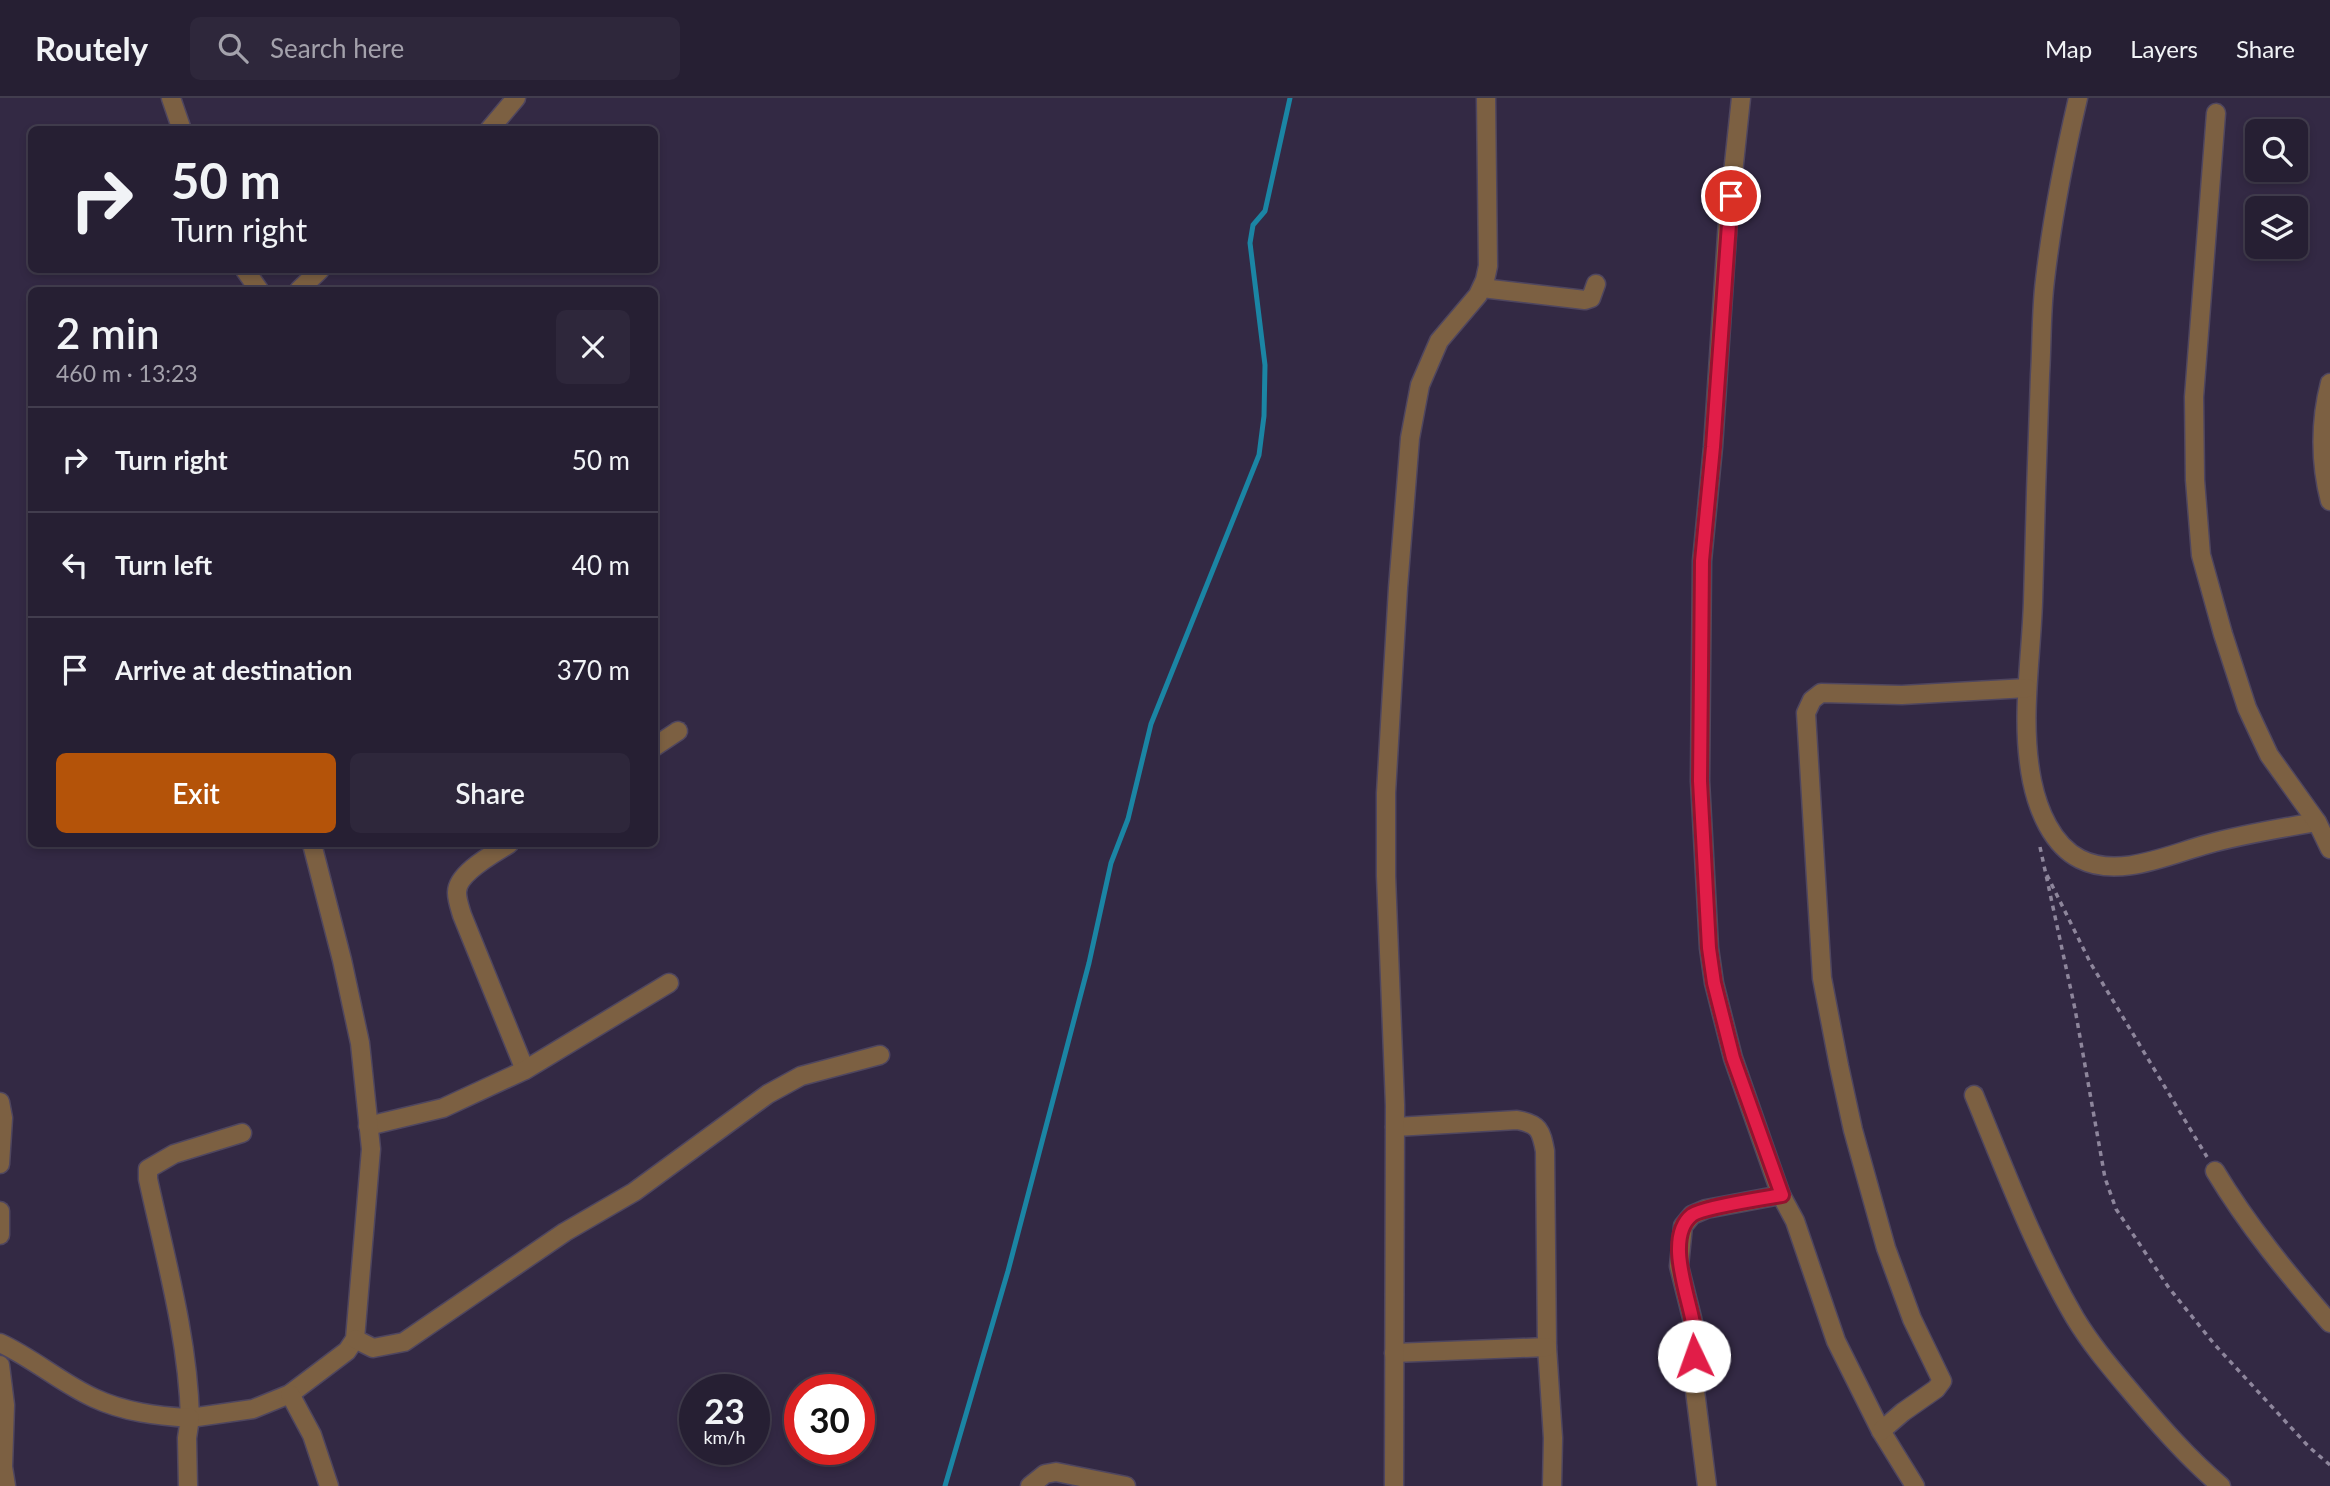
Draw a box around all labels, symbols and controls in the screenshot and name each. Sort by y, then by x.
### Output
search box [190,17,680,80]
text: Routely [35,28,148,68]
icon: search [214,29,252,67]
text: Search here [270,32,404,64]
text: Map [2045,34,2092,63]
text: Layers [2130,34,2198,63]
text: Share [2236,34,2295,63]
map controls [2245,119,2308,259]
button: search [2245,119,2308,182]
text: 50 m [171,151,281,209]
icon: right [56,154,147,245]
pin [1701,166,1761,226]
icon: arrive [1712,177,1750,215]
button: layers [2245,196,2308,259]
text: Turn right [171,210,307,249]
text: 2 min [56,308,160,358]
button: close [556,310,630,384]
text: 460 m · 13:23 [56,359,198,387]
icon: right [56,441,94,479]
text: Turn right [115,444,228,476]
text: 50 m [572,444,630,476]
icon: left [56,546,94,584]
text: Turn left [115,549,212,581]
text: 40 m [572,549,630,581]
icon: arrive [56,651,94,689]
text: Arrive at destination [115,654,352,686]
text: 370 m [557,654,630,686]
button: Exit [56,753,336,833]
button: Share [350,753,630,833]
position arrow [1657,1319,1731,1393]
speed limit sign: 30 [784,1374,875,1465]
text: 23 [704,1389,745,1431]
text: km/h [703,1426,746,1448]

